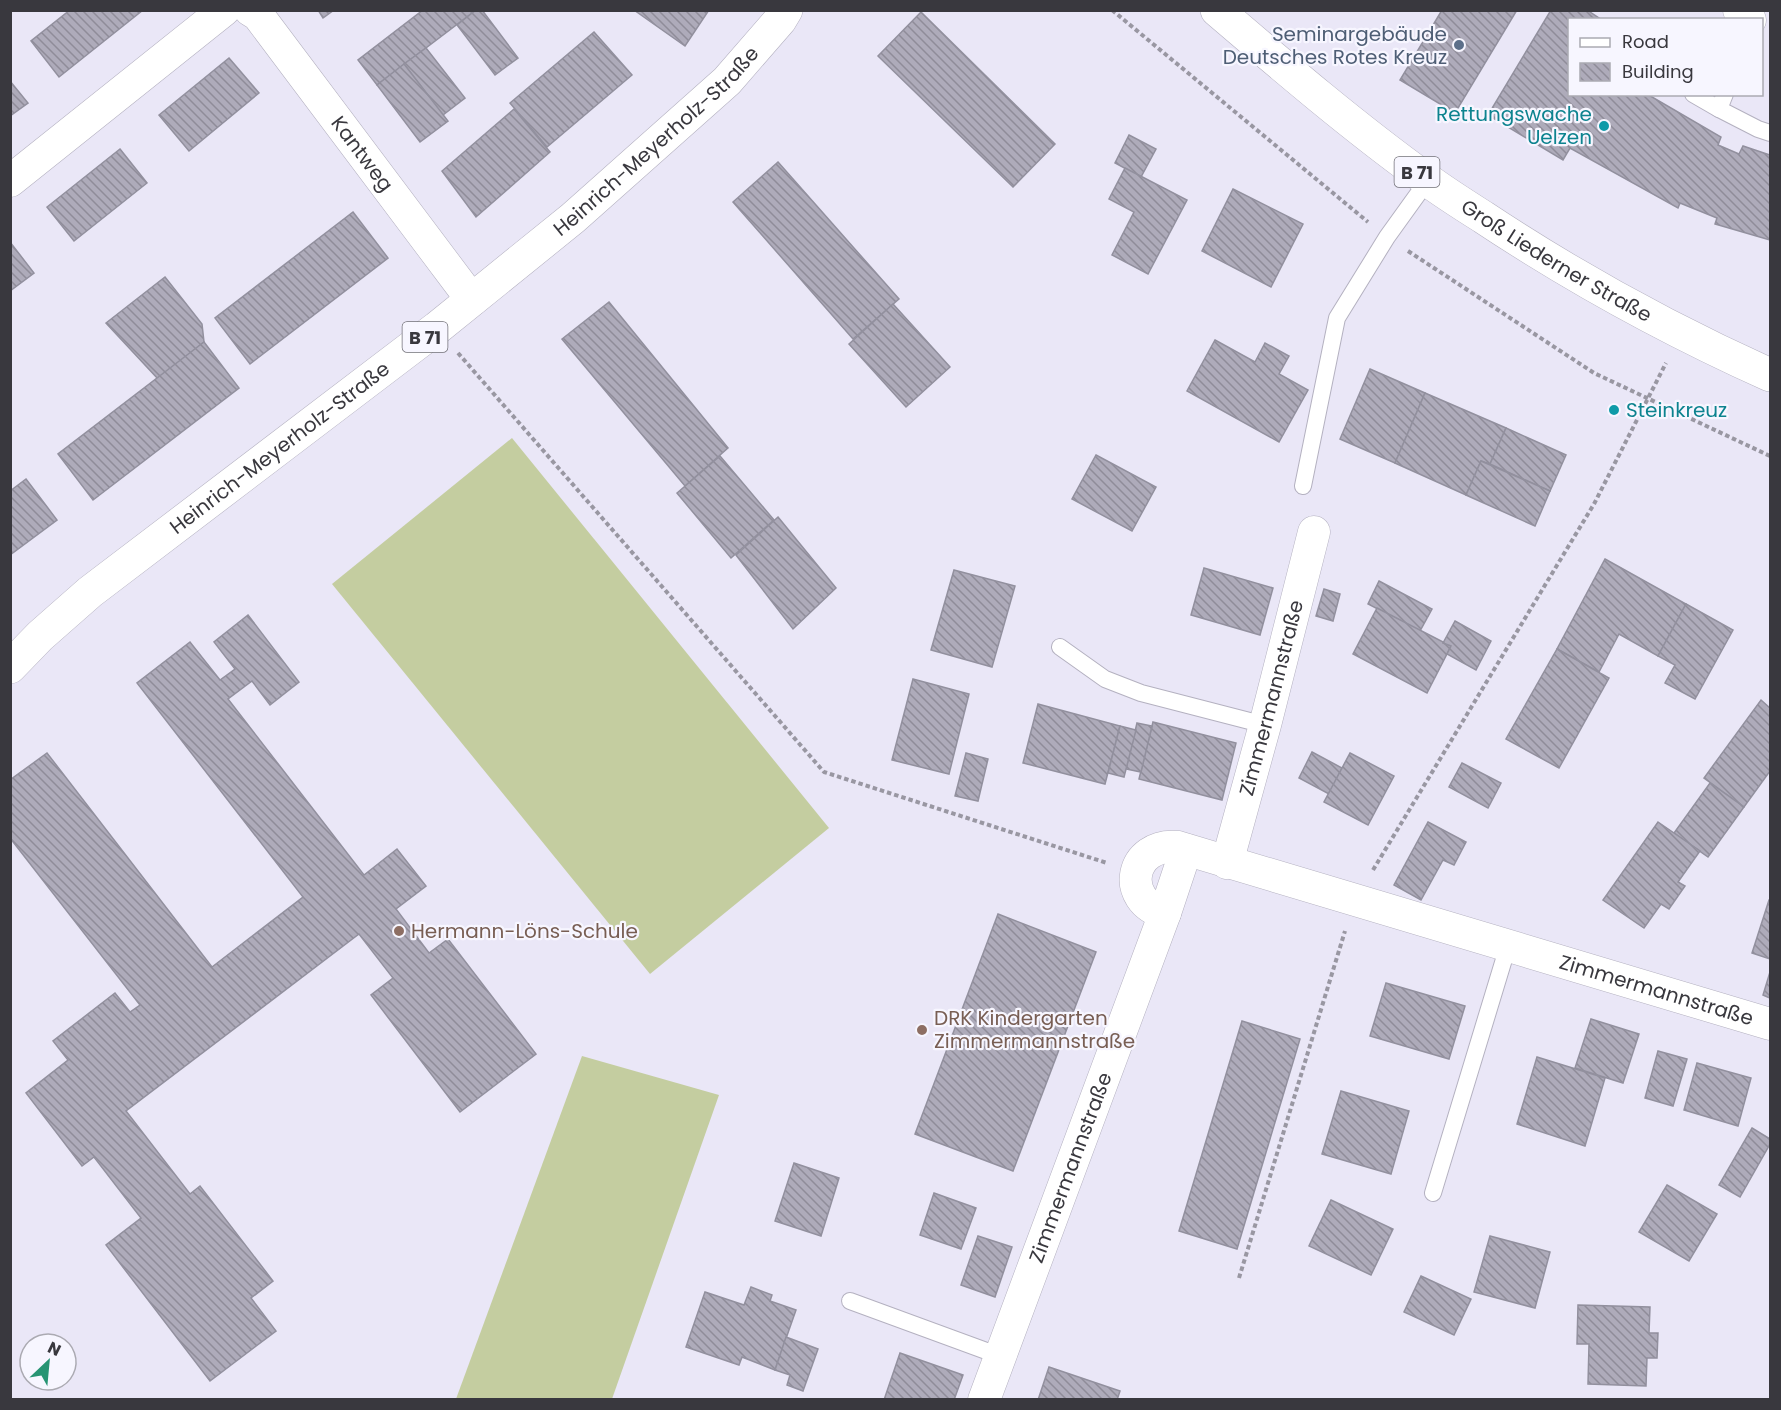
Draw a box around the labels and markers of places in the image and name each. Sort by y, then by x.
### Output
place label: Seminargebäude Deutsches Rotes Kreuz [1223,20,1447,71]
marker: Seminargebäude Deutsches Rotes Kreuz [1452,38,1466,52]
place label: Rettungswache Uelzen [1436,100,1592,151]
marker: Rettungswache Uelzen [1597,119,1611,133]
place label: Steinkreuz [1626,396,1727,424]
marker: Steinkreuz [1607,403,1621,417]
place label: Hermann-Löns-Schule [411,917,638,945]
marker: Hermann-Löns-Schule [392,924,406,938]
place label: DRK Kindergarten Zimmermannstraße [934,1004,1135,1055]
marker: DRK Kindergarten Zimmermannstraße [915,1023,929,1037]

